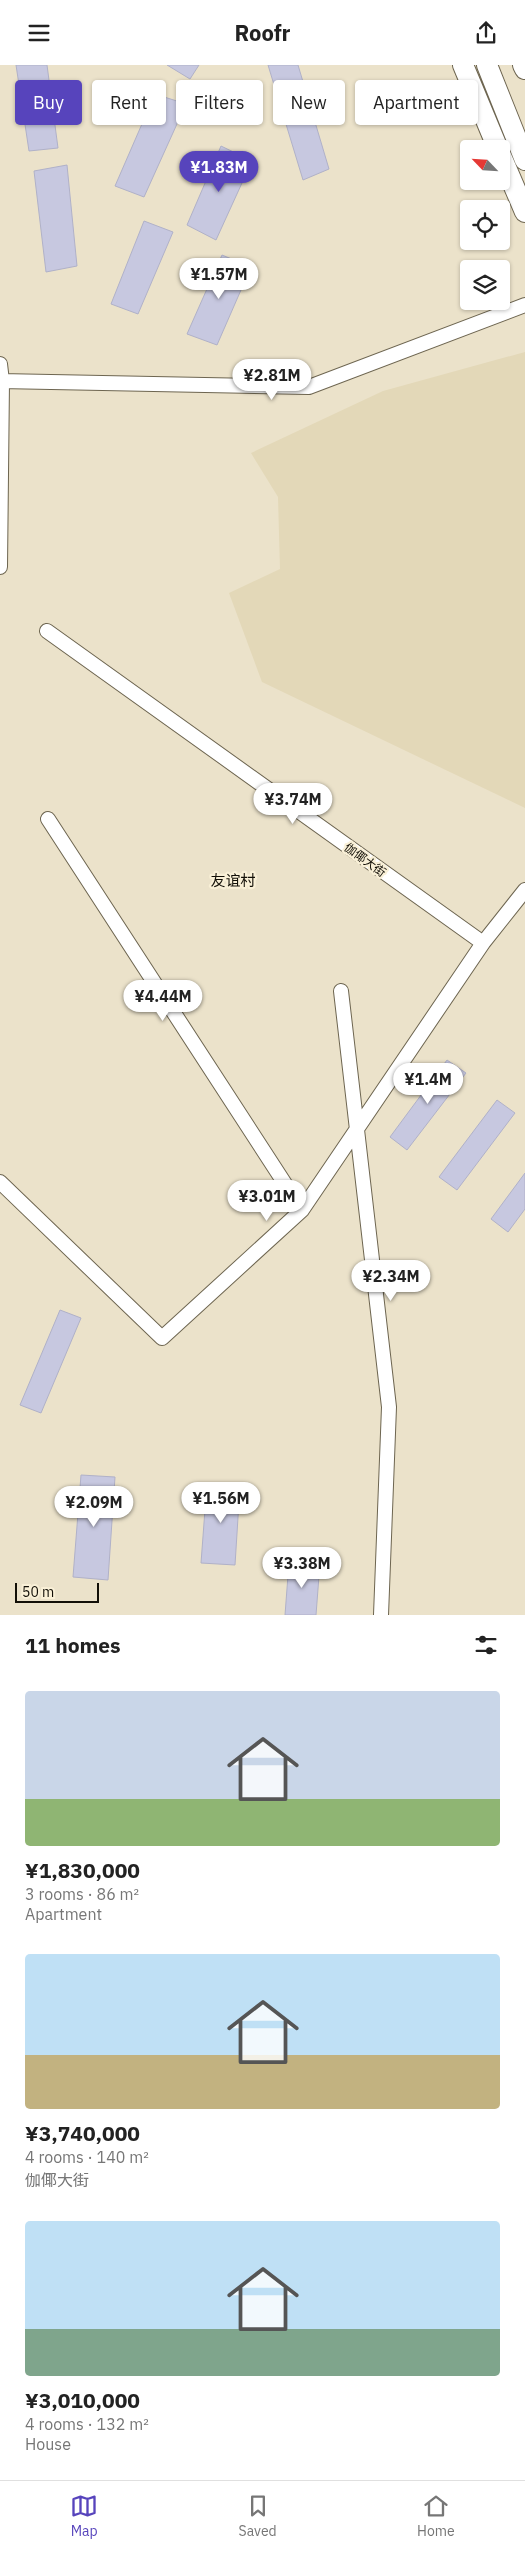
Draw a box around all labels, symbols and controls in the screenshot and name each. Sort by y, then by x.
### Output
text: Roofr [234,18,291,47]
icon: menu [25,19,53,47]
icon: share [472,19,500,47]
chip: Buy [15,80,82,125]
chip: Rent [92,80,166,125]
chip: Filters [176,80,263,125]
chip: New [273,80,345,125]
chip: Apartment [355,80,478,125]
north arrow [460,140,510,190]
map controls [460,140,510,310]
pin: ¥1.83M [178,151,260,193]
text: ¥1.83M [190,157,248,177]
button: locate [460,200,510,250]
pin: ¥1.57M [178,257,260,300]
button: layers [460,260,510,310]
text: ¥1.57M [190,264,248,284]
pin: ¥2.81M [231,359,313,401]
text: ¥2.81M [243,365,301,385]
pin: ¥3.74M [252,783,334,825]
text: ¥3.74M [264,789,322,809]
street label: 伽倻大街 [341,839,389,880]
district label: 友谊村 [210,871,256,890]
pin: ¥4.44M [122,979,204,1022]
text: ¥4.44M [134,986,192,1006]
pin: ¥1.4M [393,1063,463,1105]
text: ¥1.4M [404,1069,452,1089]
pin: ¥3.01M [226,1179,308,1222]
text: ¥3.01M [238,1186,296,1206]
pin: ¥2.34M [350,1259,432,1302]
text: ¥2.34M [362,1266,420,1286]
pin: ¥1.56M [180,1481,262,1524]
pin: ¥2.09M [53,1485,135,1528]
text: ¥1.56M [192,1488,250,1508]
text: ¥2.09M [65,1492,123,1512]
pin: ¥3.38M [261,1547,343,1589]
text: ¥3.38M [273,1553,331,1573]
scale bar [15,1580,99,1603]
text: 50 m [22,1583,54,1601]
text: 11 homes [25,1631,121,1659]
icon: filters [472,1631,500,1659]
icon: home [218,1724,308,1814]
text: ¥1,830,000 [25,1856,140,1884]
text: 3 rooms · 86 m² [25,1884,139,1904]
text: Apartment [25,1904,102,1924]
icon: home [218,1987,308,2077]
text: ¥3,740,000 [25,2119,140,2147]
text: 4 rooms · 140 m² [25,2147,149,2167]
text: 伽倻大街 [25,2170,89,2190]
icon: home [218,2254,308,2344]
text: ¥3,010,000 [25,2386,140,2414]
text: 4 rooms · 132 m² [25,2414,149,2434]
text: House [25,2434,71,2454]
tab: Map [70,2492,98,2540]
tab: Saved [239,2492,277,2540]
tab: Home [417,2492,455,2540]

